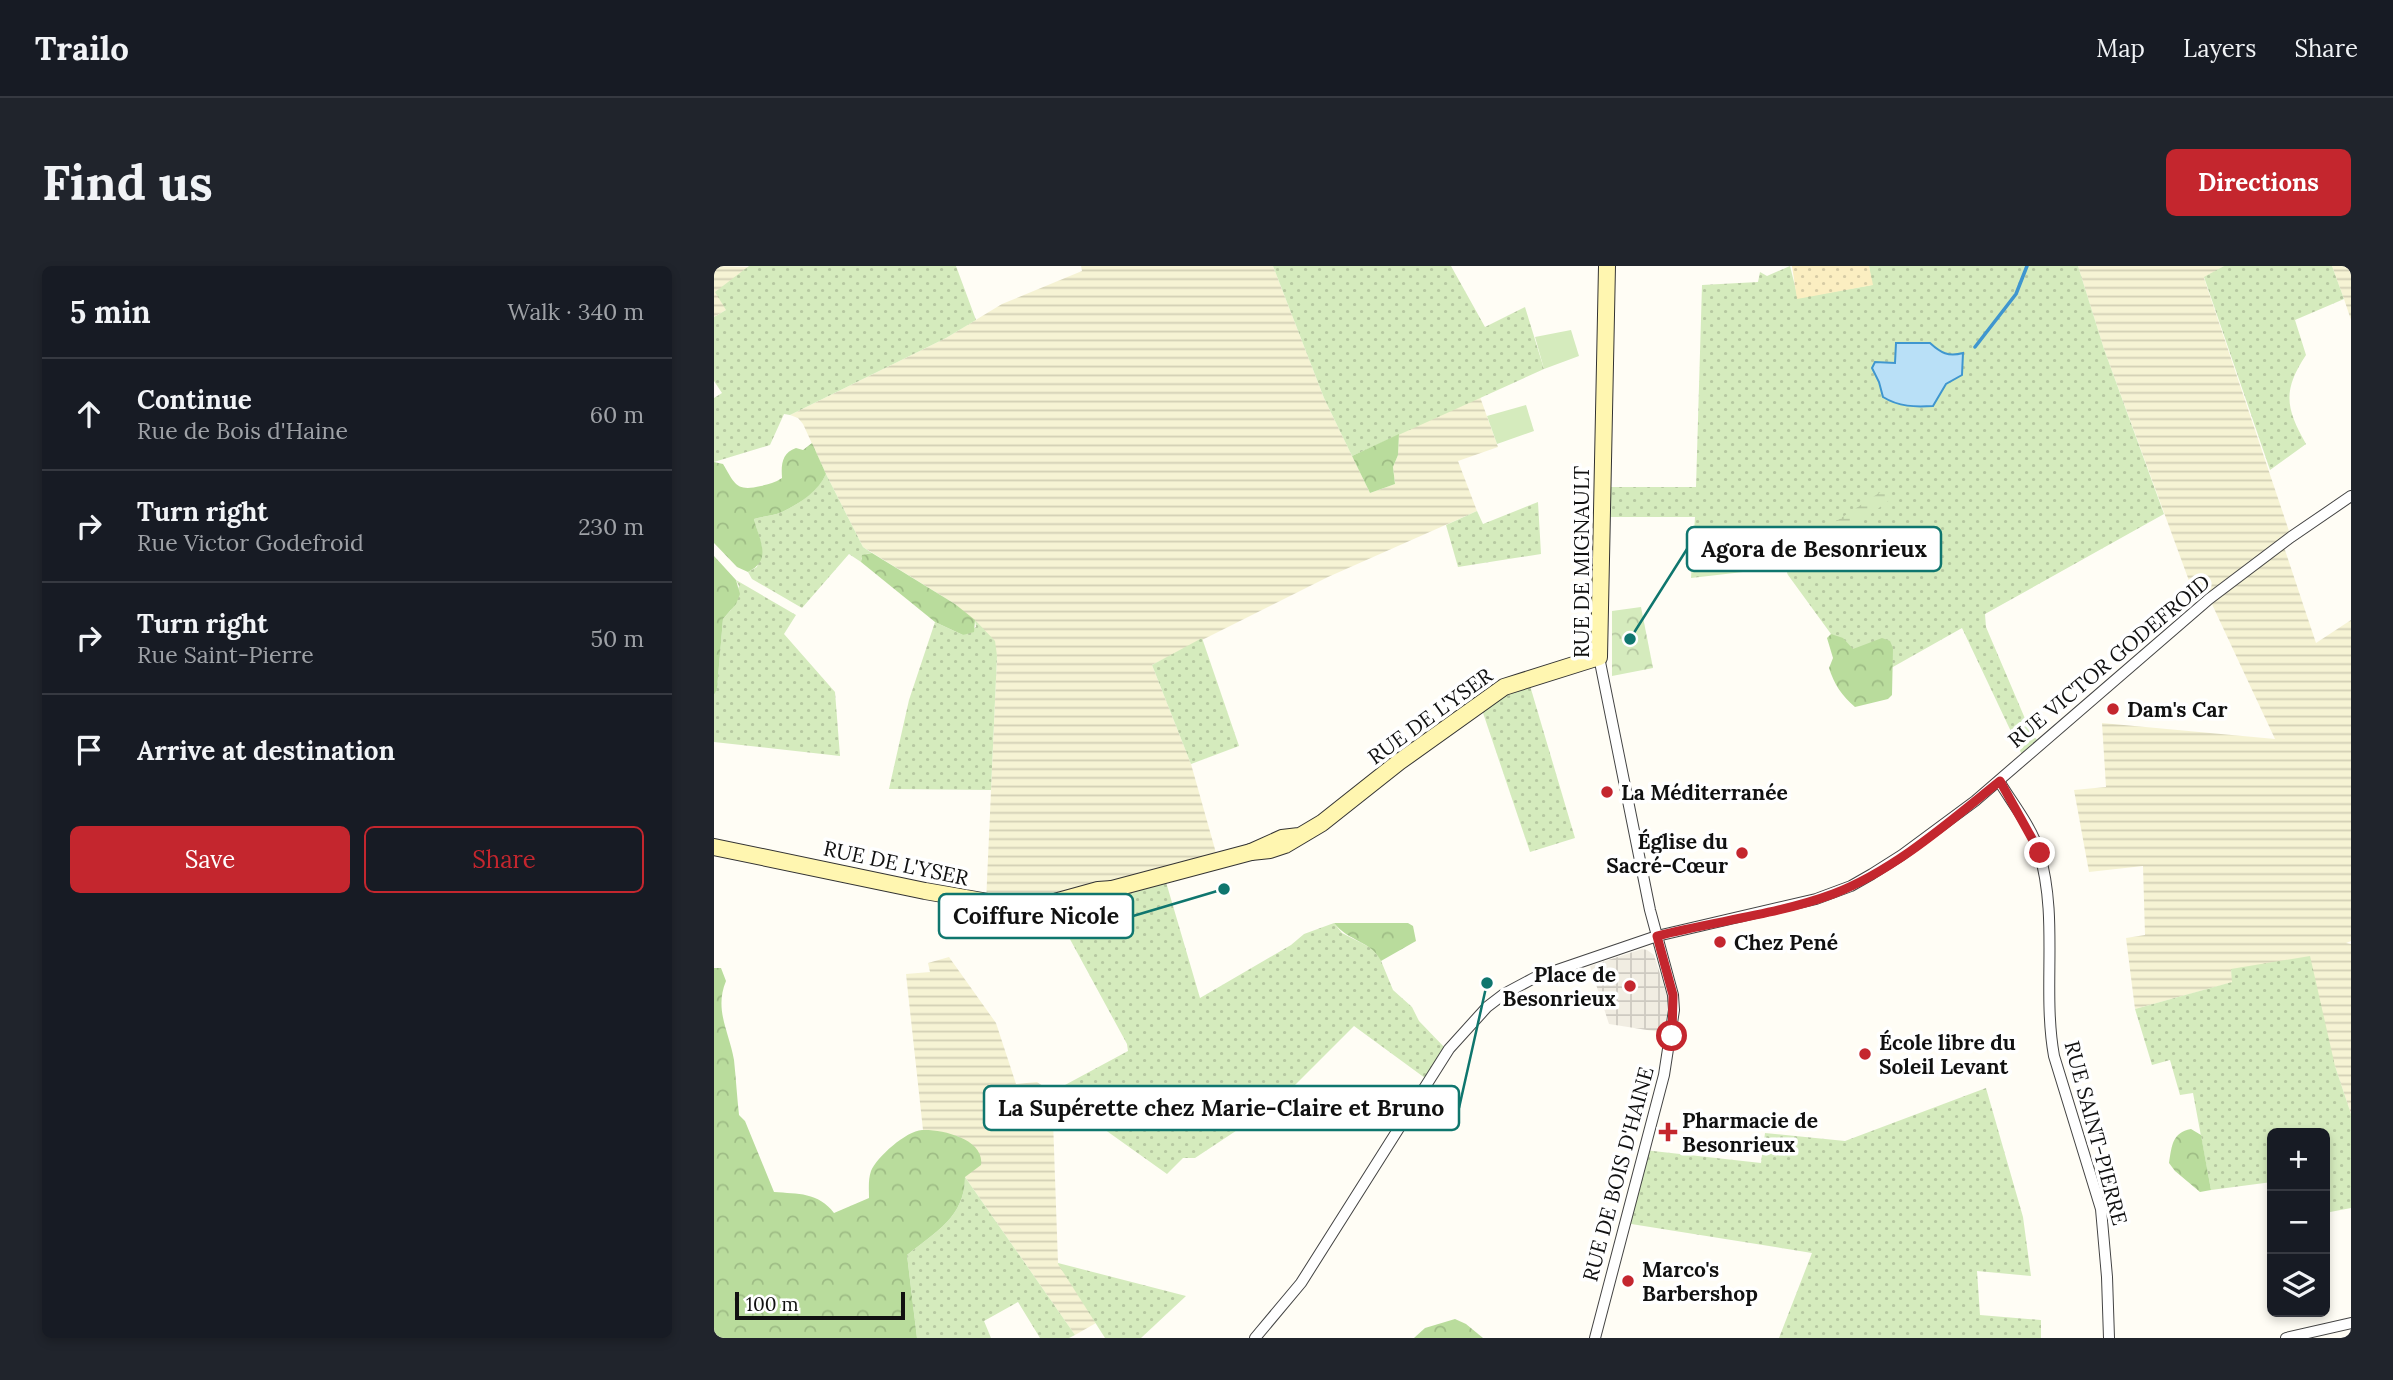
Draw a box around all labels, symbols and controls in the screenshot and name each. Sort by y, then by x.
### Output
text: Trailo [35,27,129,69]
text: Map [2096,33,2145,64]
text: Layers [2183,33,2256,64]
text: Share [2294,33,2358,64]
button: Directions [2166,149,2351,216]
text: Find us [42,151,213,213]
text: 5 min [70,293,151,331]
text: Walk · 340 m [508,297,644,326]
text: Continue [137,383,252,416]
icon: ahead [70,395,108,433]
text: 60 m [590,400,644,429]
text: Rue de Bois d'Haine [137,416,348,445]
street label: RUE DE MIGNAULT [1568,466,1595,658]
text: Turn right [137,495,268,528]
icon: right [70,507,108,545]
text: 230 m [578,512,644,541]
callout: Agora de Besonrieux [1687,527,1941,571]
text: Rue Victor Godefroid [137,528,364,557]
text: Agora de Besonrieux [1701,534,1928,563]
street label: RUE VICTOR GODEFROID [2002,568,2216,754]
text: Turn right [137,607,268,640]
icon: right [70,619,108,657]
text: 50 m [591,624,644,653]
text: Rue Saint-Pierre [137,640,314,669]
street label: RUE DE L'YSER [1362,661,1498,770]
place label: Dam's Car [2127,696,2228,723]
marker: Dam's Car [2105,701,2121,717]
icon: arrive [70,731,108,769]
text: Arrive at destination [137,734,395,767]
place label: La Méditerranée [1621,779,1788,806]
marker: La Méditerranée [1599,784,1615,800]
button: Save [70,826,350,893]
button: Share [364,826,644,893]
place label: Église du Sacré-Cœur [1606,828,1728,879]
street label: RUE DE L'YSER [821,834,972,892]
route end [2024,837,2055,868]
marker: Église du Sacré-Cœur [1734,845,1750,861]
callout: Coiffure Nicole [939,894,1133,938]
text: Coiffure Nicole [953,901,1119,930]
place label: Chez Pené [1734,929,1838,956]
marker: Chez Pené [1712,934,1728,950]
place label: Place de Besonrieux [1503,961,1616,1012]
marker: Place de Besonrieux [1622,978,1638,994]
route start [1656,1020,1687,1051]
place label: École libre du Soleil Levant [1879,1029,2016,1080]
street label: RUE SAINT-PIERRE [2058,1038,2134,1228]
marker: École libre du Soleil Levant [1857,1046,1873,1062]
street label: RUE DE BOIS D'HAINE [1576,1064,1660,1284]
callout: La Supérette chez Marie-Claire et Bruno [984,1086,1459,1130]
text: La Supérette chez Marie-Claire et Bruno [998,1093,1444,1122]
place label: Pharmacie de Besonrieux [1682,1107,1818,1158]
marker: Pharmacie de Besonrieux [1660,1124,1676,1140]
map controls [2267,1128,2330,1317]
button: + [2267,1128,2330,1191]
button: − [2267,1191,2330,1254]
button: layers [2267,1254,2330,1317]
place label: Marco's Barbershop [1642,1256,1758,1307]
marker: Marco's Barbershop [1620,1273,1636,1289]
scale bar [735,1289,905,1321]
text: 100 m [746,1292,799,1316]

